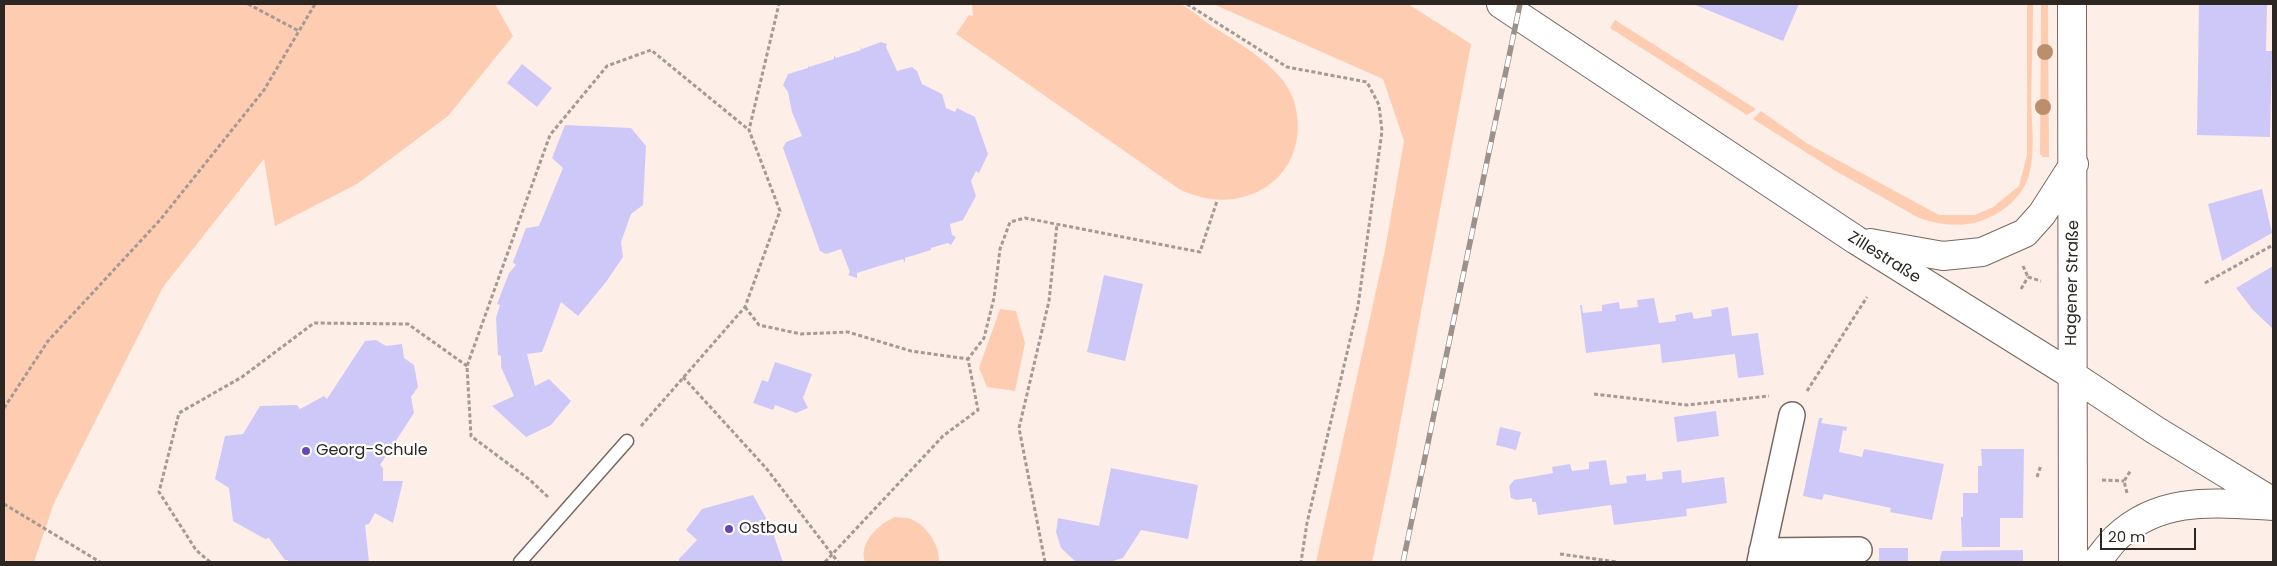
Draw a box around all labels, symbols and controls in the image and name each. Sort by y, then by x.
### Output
street label: Hagener Straße [2062,220,2084,346]
street label: Zillestraße [1844,228,1924,288]
place label: Georg-Schule [316,441,428,461]
marker: Georg-Schule [300,445,312,457]
scale bar [2102,518,2198,550]
place label: Ostbau [739,519,798,539]
marker: Ostbau [723,523,735,535]
text: 20 m [2108,526,2146,547]

